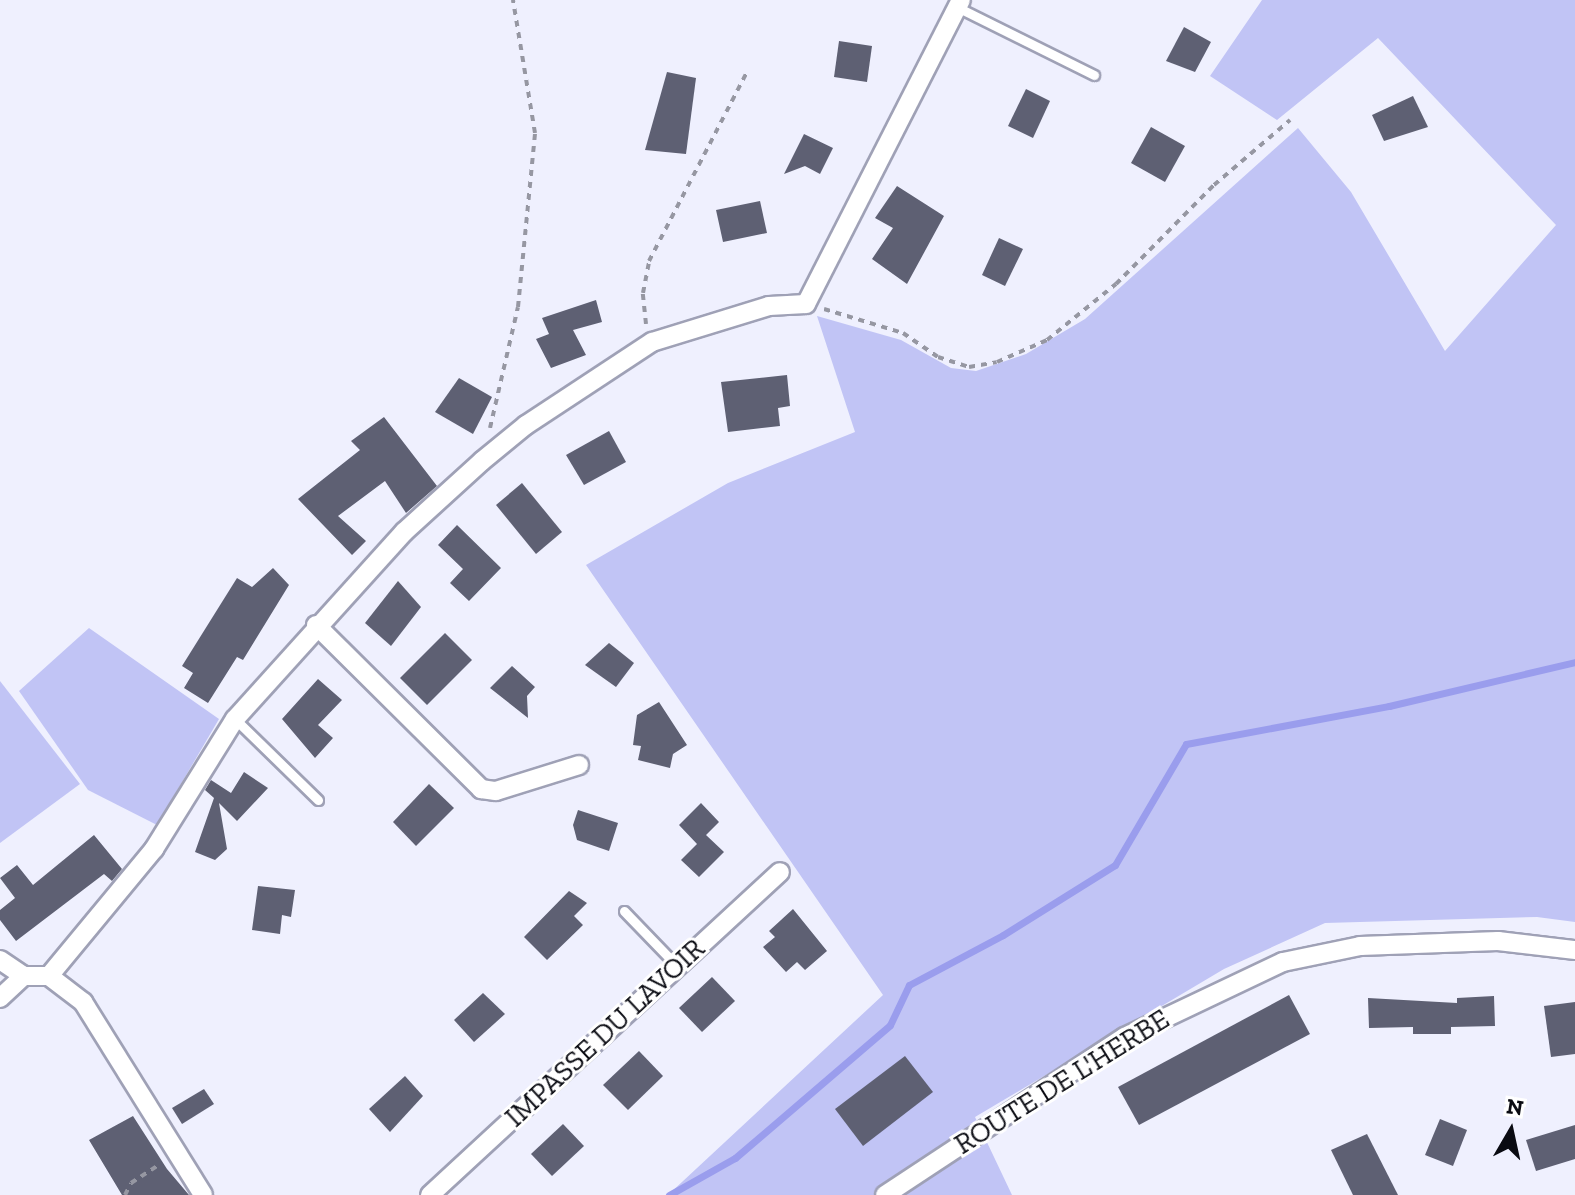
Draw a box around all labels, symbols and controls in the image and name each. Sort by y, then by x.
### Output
street label: IMPASSE DU LAVOIR [498,932,712,1134]
street label: ROUTE DE L'HERBE [949,1002,1175,1162]
north arrow [1471,1091,1551,1171]
text: N [1504,1092,1525,1121]

